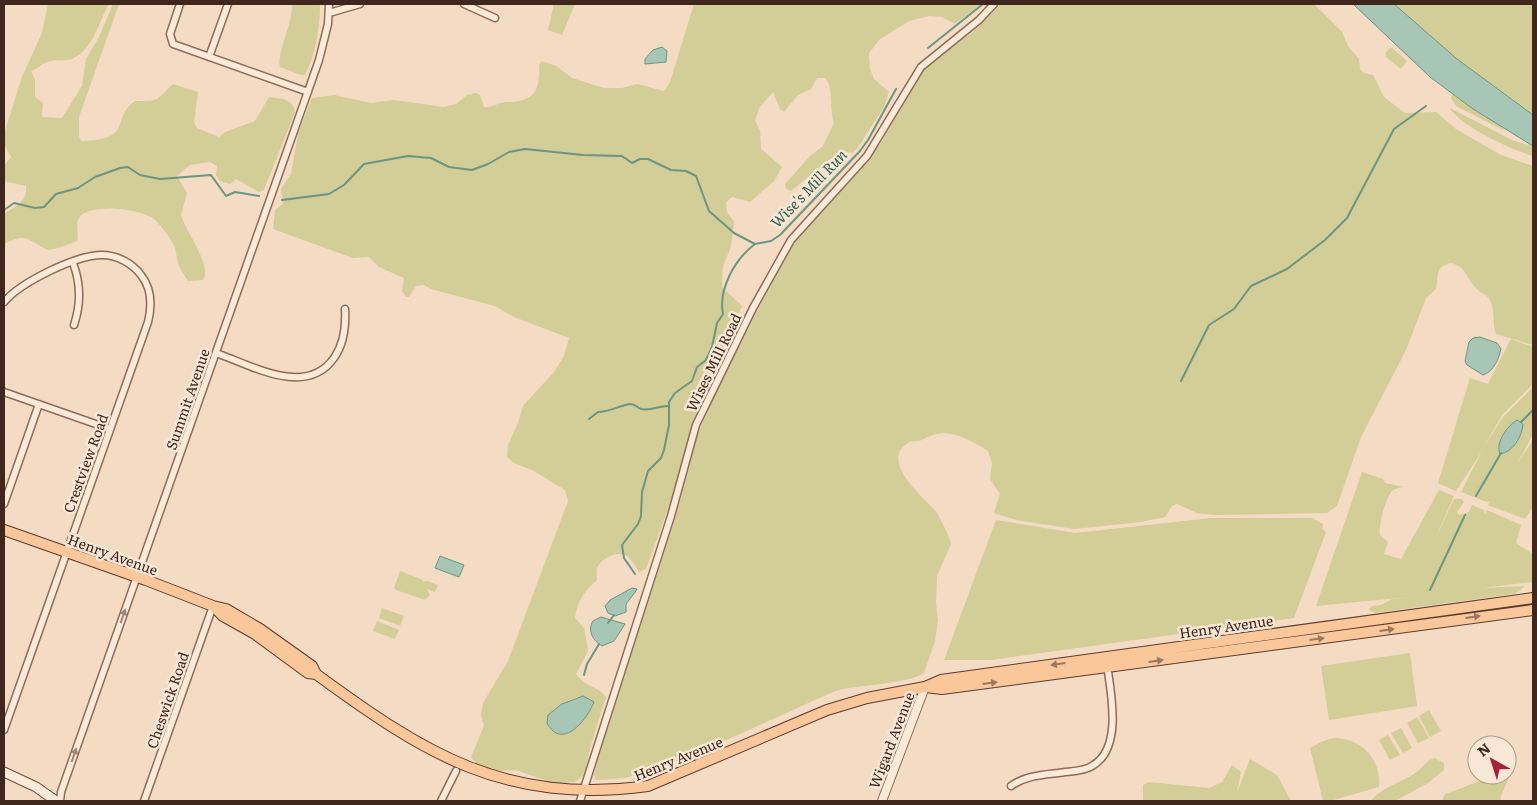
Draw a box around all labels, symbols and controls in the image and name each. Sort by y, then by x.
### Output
water label: Wise's Mill Run [764,143,852,233]
street label: Wises Mill Road [681,309,746,414]
street label: Summit Avenue [160,346,214,452]
street label: Crestview Road [58,410,112,515]
street label: Henry Avenue [65,528,161,580]
one-way arrow [120,609,127,624]
street label: Henry Avenue [1178,610,1274,642]
one-way arrow [1465,613,1481,621]
one-way arrow [1379,626,1395,634]
one-way arrow [1309,635,1325,643]
street label: Cheswick Road [141,649,193,751]
one-way arrow [1148,657,1164,665]
one-way arrow [1049,660,1065,668]
one-way arrow [983,679,999,687]
street label: Wigard Avenue [863,689,919,791]
street label: Henry Avenue [630,731,726,785]
north arrow [1467,735,1517,785]
text: N [1472,737,1494,761]
one-way arrow [70,747,78,762]

